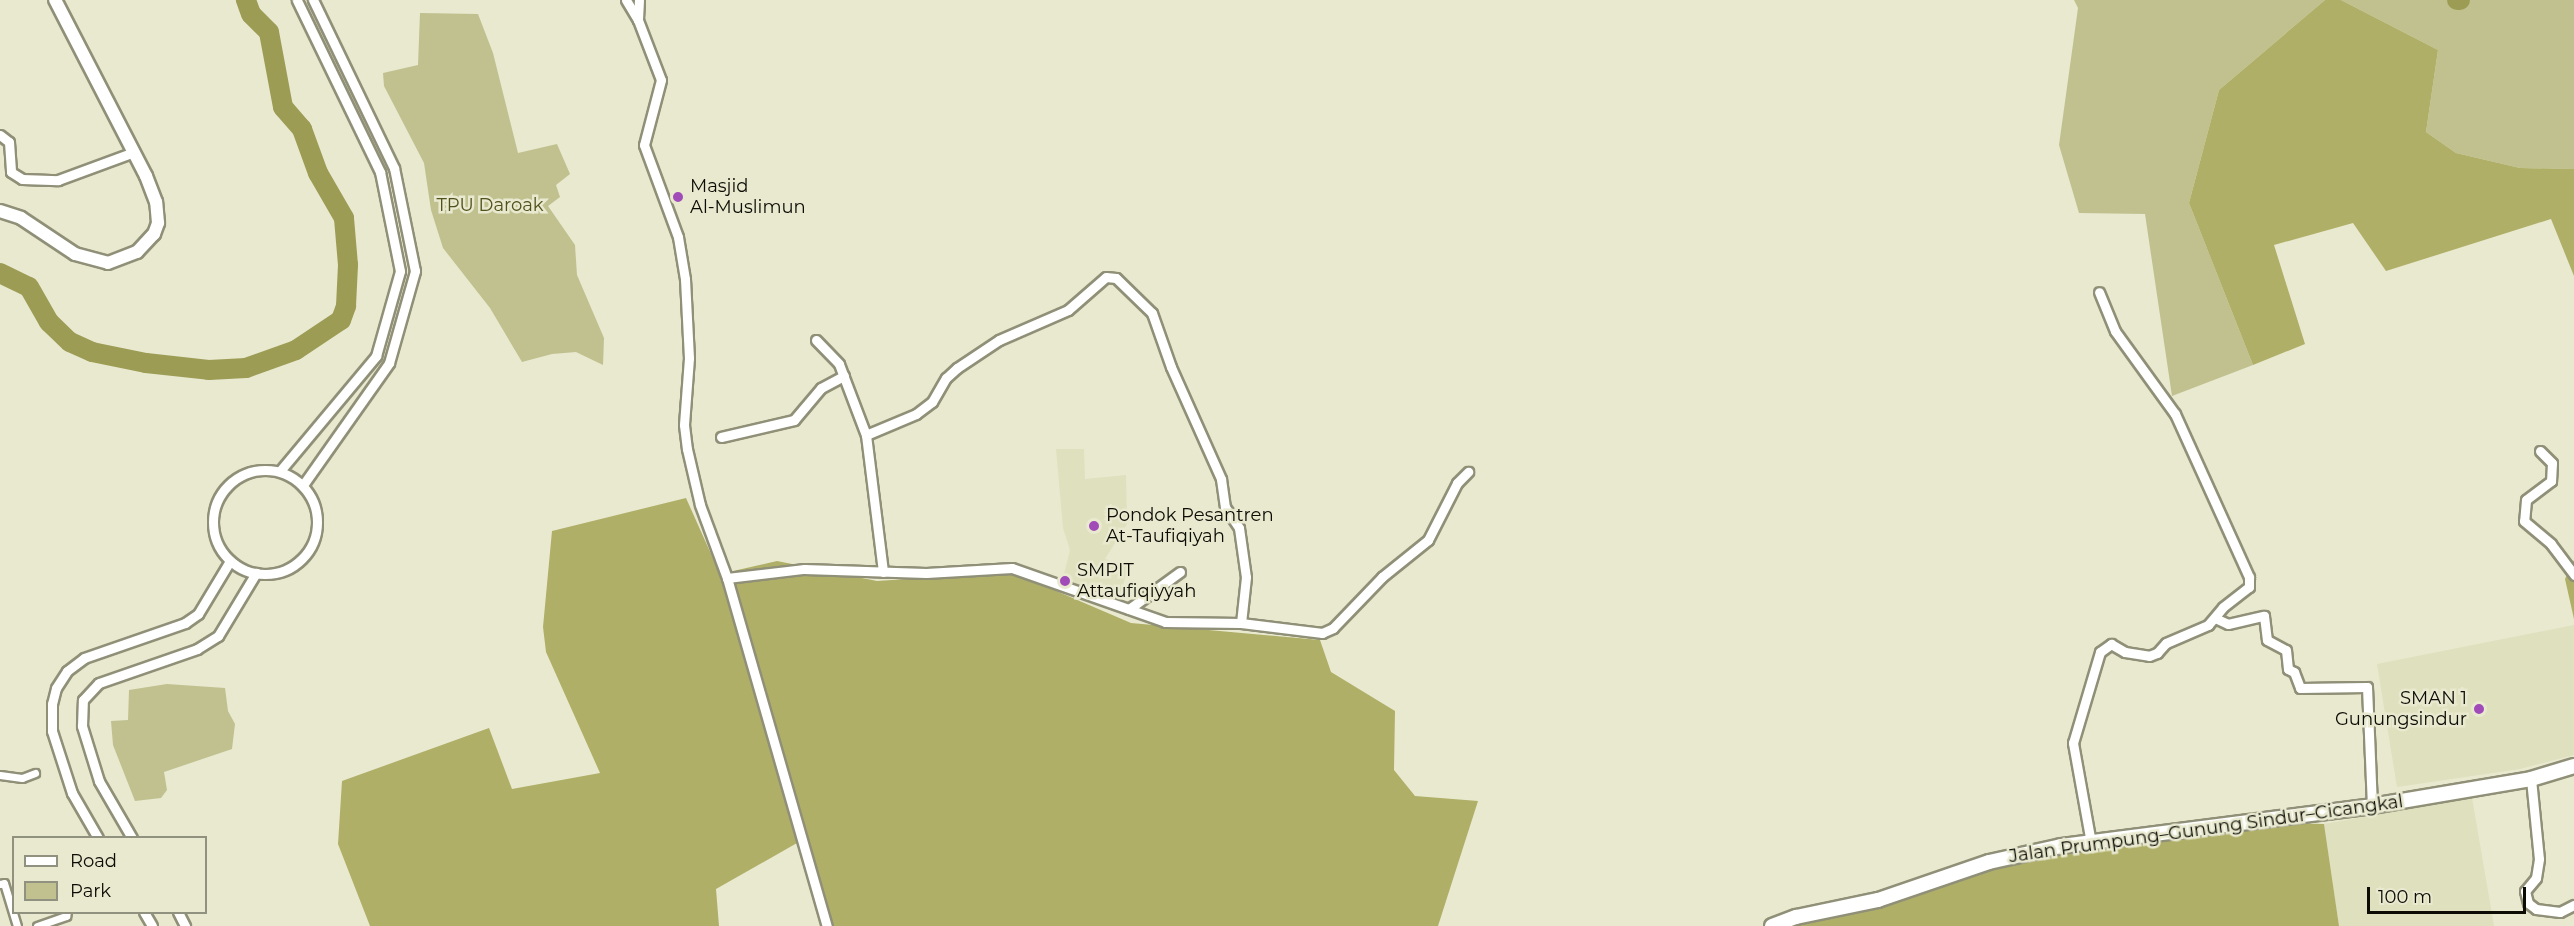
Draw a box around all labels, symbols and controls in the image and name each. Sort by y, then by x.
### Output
place label: Masjid Al-Muslimun [690,176,806,219]
marker: Masjid Al-Muslimun [671,190,685,204]
park label: TPU Daroak [436,194,544,216]
place label: Pondok Pesantren At-Taufiqiyah [1106,505,1274,548]
marker: Pondok Pesantren At-Taufiqiyah [1087,519,1101,533]
place label: SMPIT Attaufiqiyyah [1077,560,1196,602]
marker: SMPIT Attaufiqiyyah [1058,574,1072,588]
place label: SMAN 1 Gunungsindur [2335,688,2467,730]
marker: SMAN 1 Gunungsindur [2472,702,2486,716]
street label: Jalan Prumpung–Gunung Sindur–Cicangkal [2008,791,2404,867]
legend [12,836,207,914]
text: Road [70,850,117,872]
scale bar [2370,875,2529,913]
text: Park [70,880,111,902]
text: 100 m [2378,886,2432,908]

